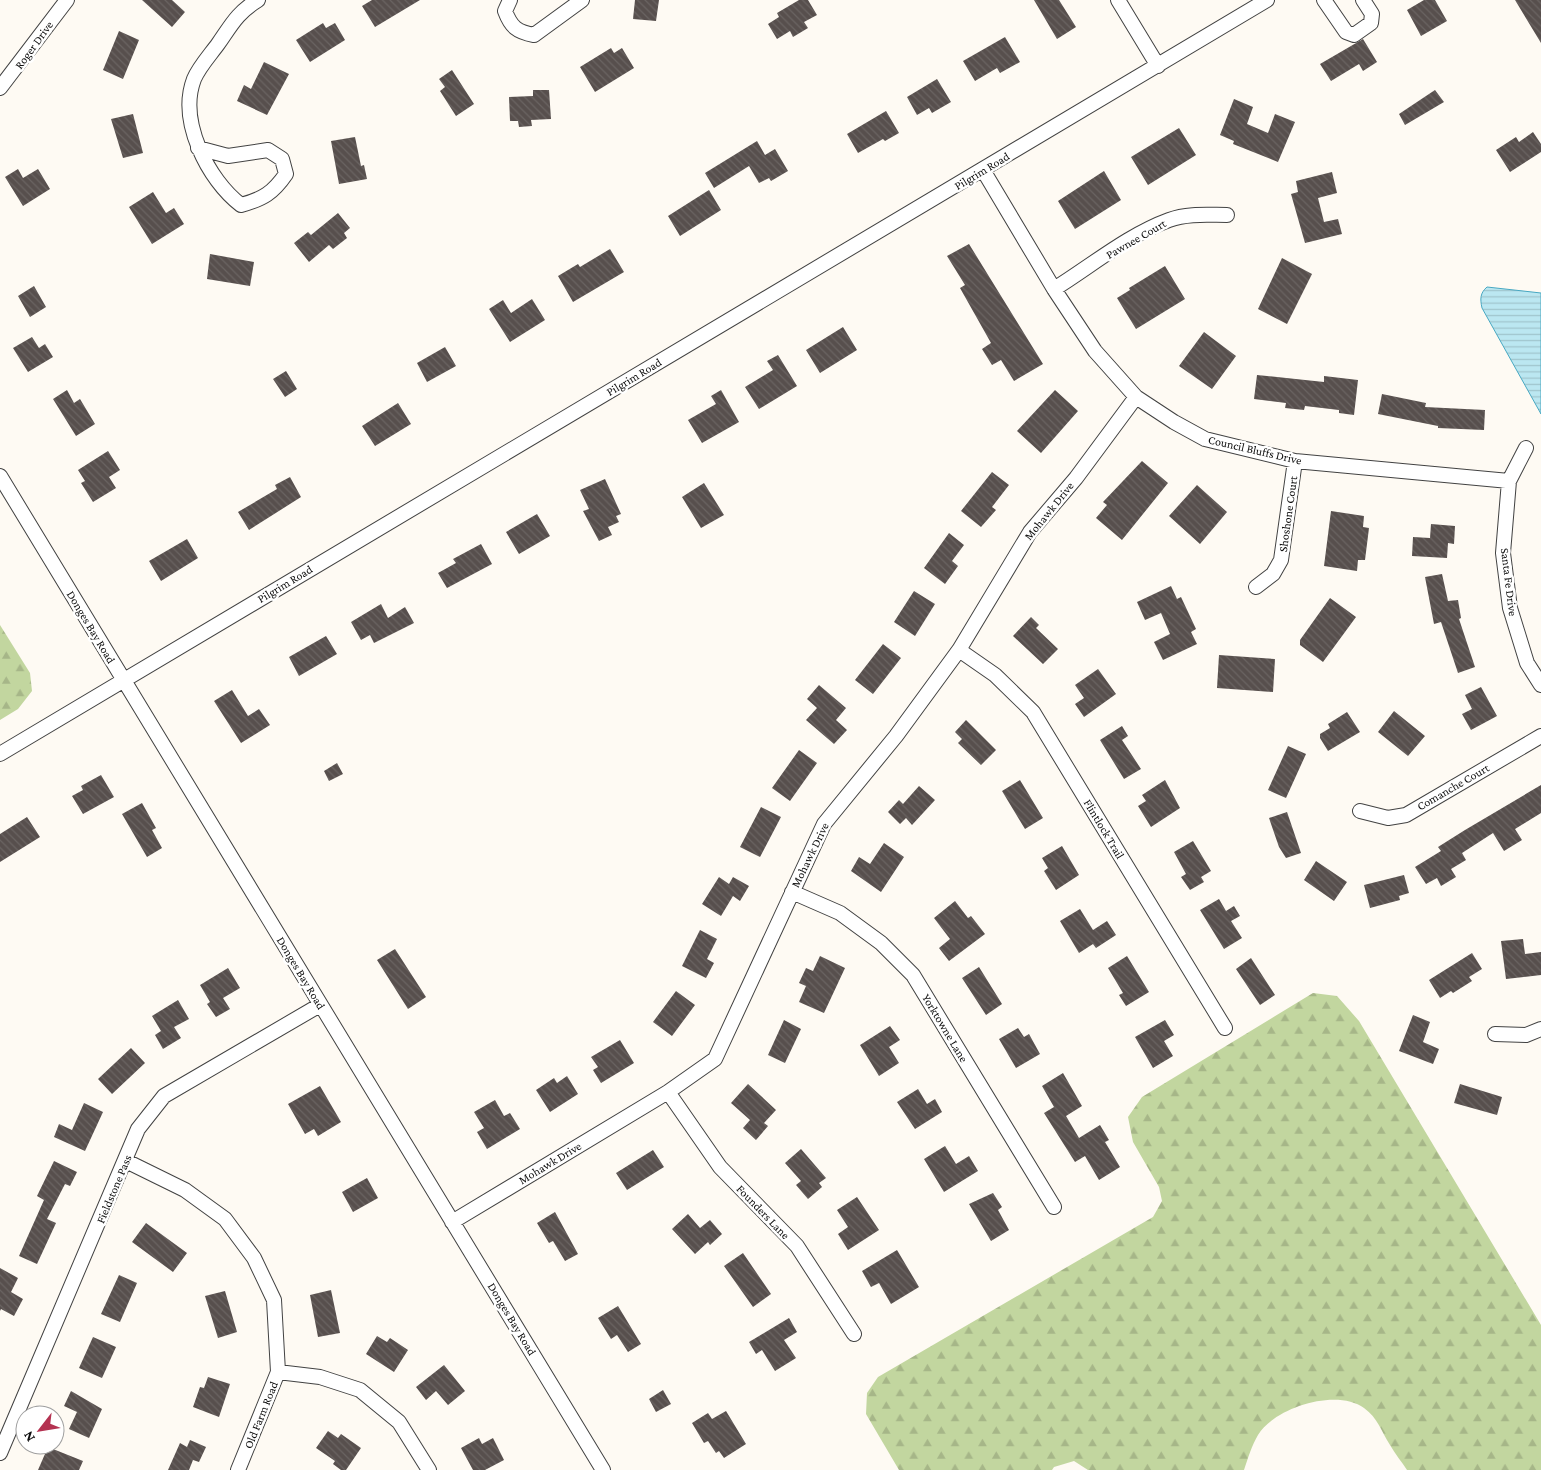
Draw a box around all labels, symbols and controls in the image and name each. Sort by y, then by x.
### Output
street label: Roger Drive [12,18,56,72]
street label: Pilgrim Road [952,149,1013,193]
street label: Pawnee Court [1103,216,1169,262]
street label: Pilgrim Road [604,355,665,399]
street label: Council Bluffs Drive [1207,432,1303,468]
street label: Shoshone Court [1276,474,1300,553]
street label: Mohawk Drive [1021,479,1077,543]
street label: Santa Fe Drive [1498,547,1520,617]
street label: Pilgrim Road [255,562,316,606]
street label: Donges Bay Road [64,588,119,667]
street label: Comanche Court [1414,760,1492,813]
street label: Flintlock Trail [1081,797,1127,861]
street label: Mohawk Drive [788,820,832,890]
street label: Donges Bay Road [274,934,329,1013]
street label: Yorktowne Lane [919,991,971,1065]
street label: Mohawk Drive [516,1139,584,1187]
street label: Fieldstone Pass [93,1152,135,1225]
street label: Founders Lane [734,1182,792,1242]
street label: Donges Bay Road [485,1280,540,1359]
street label: Old Farm Road [241,1379,281,1451]
north arrow [15,1405,65,1455]
text: N [19,1428,38,1445]

